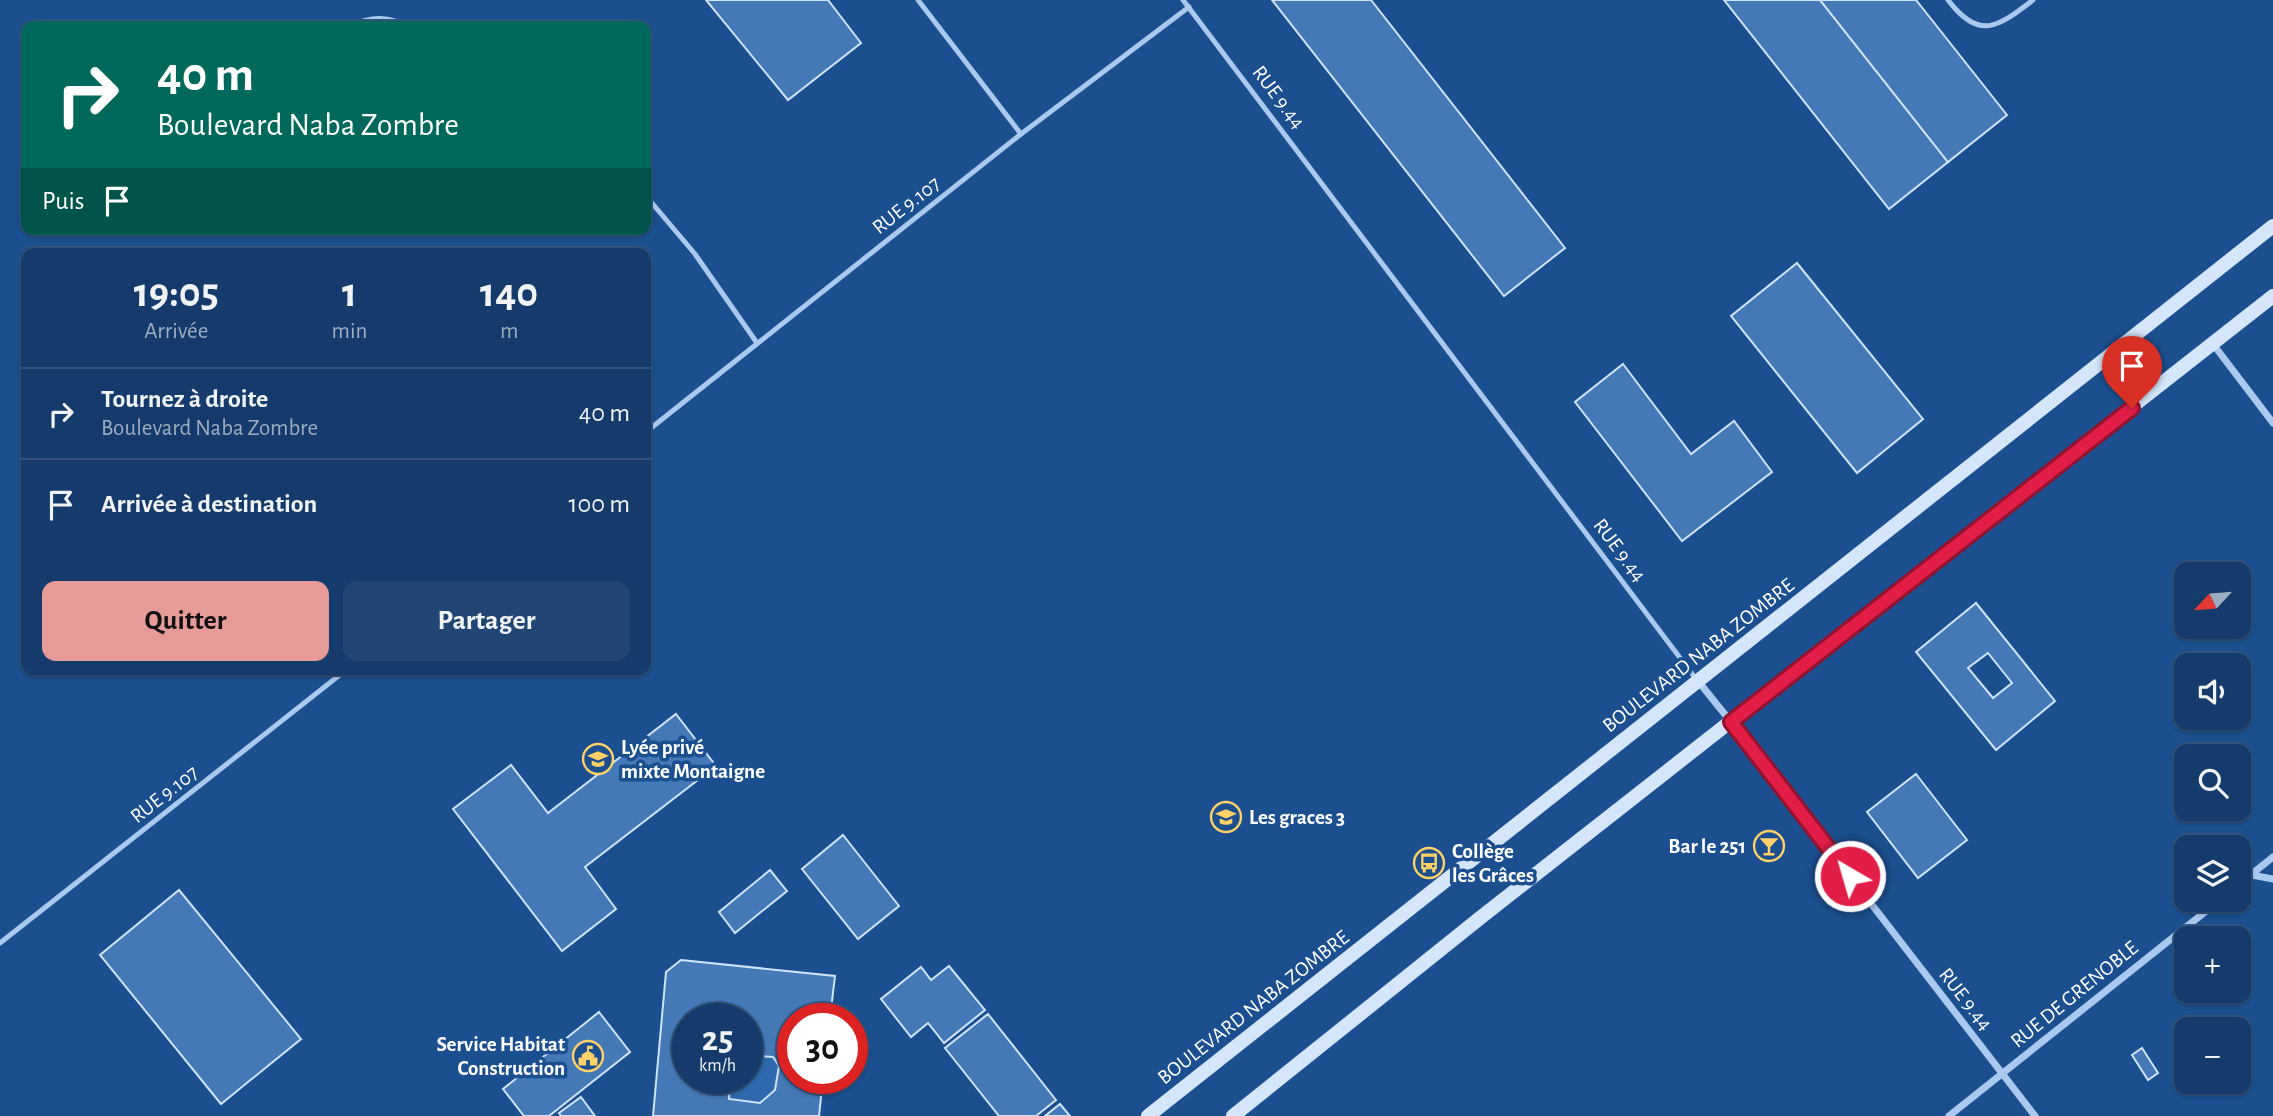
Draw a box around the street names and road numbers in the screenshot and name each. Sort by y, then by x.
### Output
street label: RUE 9.44 [1248,62,1309,133]
street label: RUE 9.107 [868,172,944,238]
street label: RUE 9.44 [1589,515,1650,586]
street label: BOULEVARD NABA ZOMBRE [1599,574,1798,736]
street label: RUE 9.107 [126,761,202,827]
street label: BOULEVARD NABA ZOMBRE [1154,926,1353,1088]
street label: RUE DE GRENOBLE [2007,937,2142,1052]
street label: RUE 9.44 [1935,964,1996,1034]

